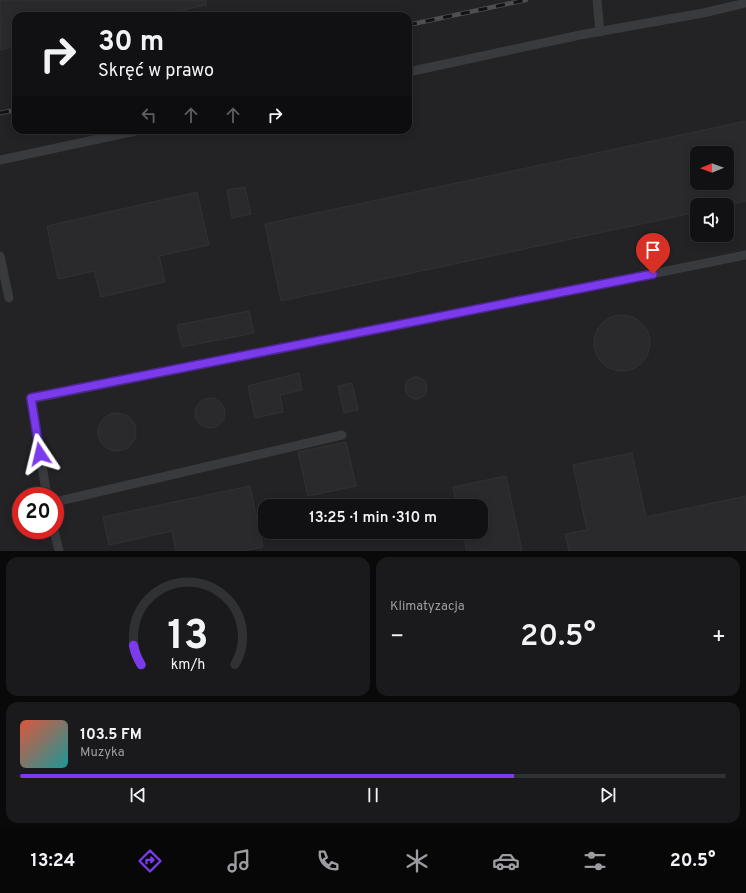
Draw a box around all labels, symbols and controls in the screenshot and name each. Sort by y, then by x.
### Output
text: 30 m [98,25,164,61]
icon: right [32,28,84,80]
text: Skręć w prawo [98,60,214,83]
icon: left [138,104,160,126]
icon: ahead [180,104,202,126]
icon: ahead [222,104,244,126]
icon: right [264,104,286,126]
north arrow [690,146,734,190]
map controls [690,146,734,242]
button: sound [690,198,734,242]
pin [636,233,670,274]
icon: arrive [642,239,664,261]
position arrow [19,433,61,475]
speed limit sign: 20 [12,487,64,539]
text: 13:25 · 1 min · 310 m [309,509,437,528]
text: Klimatyzacja [390,599,465,615]
text: 13 [167,610,209,663]
text: 20.5° [520,619,596,656]
text: − [390,624,404,651]
text: + [712,624,726,651]
text: km/h [171,655,205,673]
text: 103.5 FM [80,726,142,745]
text: Muzyka [80,745,125,761]
icon: previous [127,784,149,806]
icon: pause [362,784,384,806]
icon: next [597,784,619,806]
icon: directions [136,847,164,875]
icon: music [225,847,253,875]
icon: phone [314,847,342,875]
icon: climate [403,847,431,875]
icon: car [492,847,520,875]
icon: filters [581,847,609,875]
text: 13:24 [30,850,75,873]
text: 20.5° [670,850,715,873]

